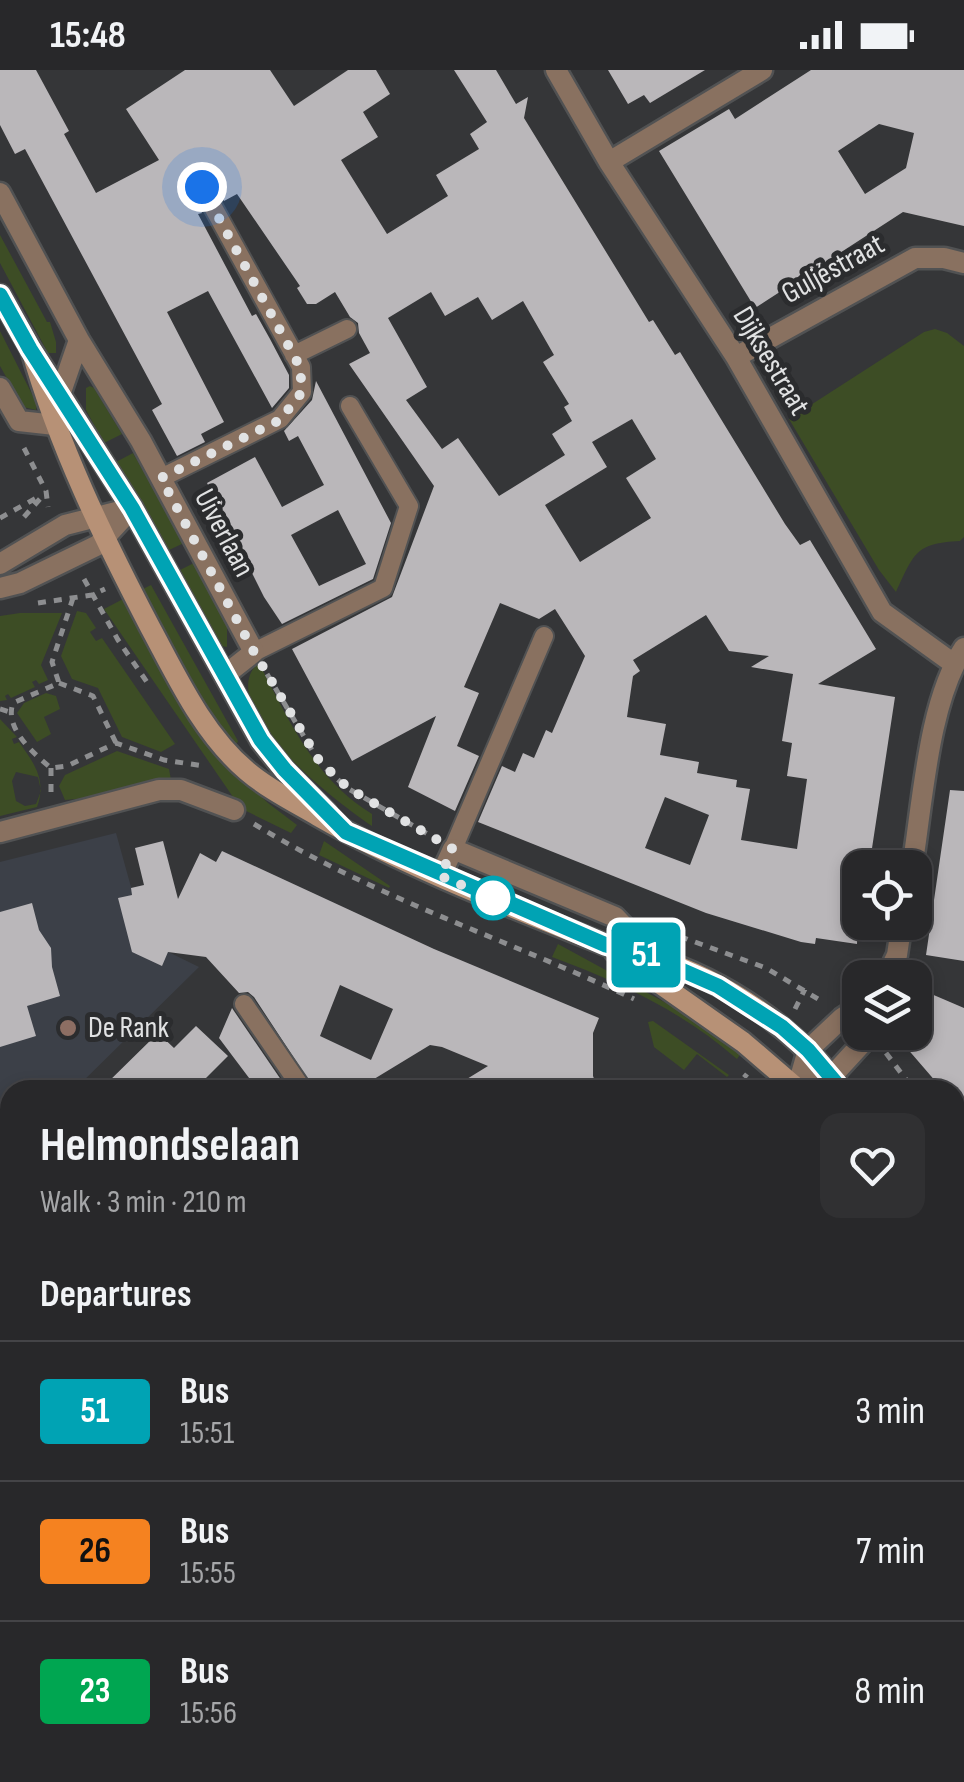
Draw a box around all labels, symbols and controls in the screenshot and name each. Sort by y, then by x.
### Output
text: 15:48 [50,13,126,58]
your location [177,162,227,212]
street label: Guljéstraat [776,226,890,312]
street label: Dijksestraat [725,300,817,422]
street label: Uiverlaan [186,483,262,583]
map controls [842,850,932,1050]
button: locate [842,850,932,940]
unlabelled marker [472,877,514,919]
line badge: 51 [601,922,691,988]
text: 51 [631,934,661,977]
button: layers [842,960,932,1050]
place label: De Rank [88,1010,169,1046]
marker: De Rank [57,1017,79,1039]
button: heart [820,1113,925,1218]
text: Helmondselaan [40,1117,300,1174]
text: Walk · 3 min · 210 m [40,1183,247,1222]
text: Departures [40,1272,192,1317]
text: Bus [180,1369,229,1414]
text: 3 min [855,1389,925,1434]
text: 51 [80,1390,110,1433]
text: 15:51 [180,1414,234,1453]
text: Bus [180,1509,229,1554]
text: 7 min [856,1529,925,1574]
text: 26 [79,1530,111,1573]
text: 15:55 [180,1554,236,1593]
text: Bus [180,1649,229,1694]
text: 8 min [855,1669,925,1714]
text: 23 [79,1670,111,1713]
text: 15:56 [180,1694,237,1733]

